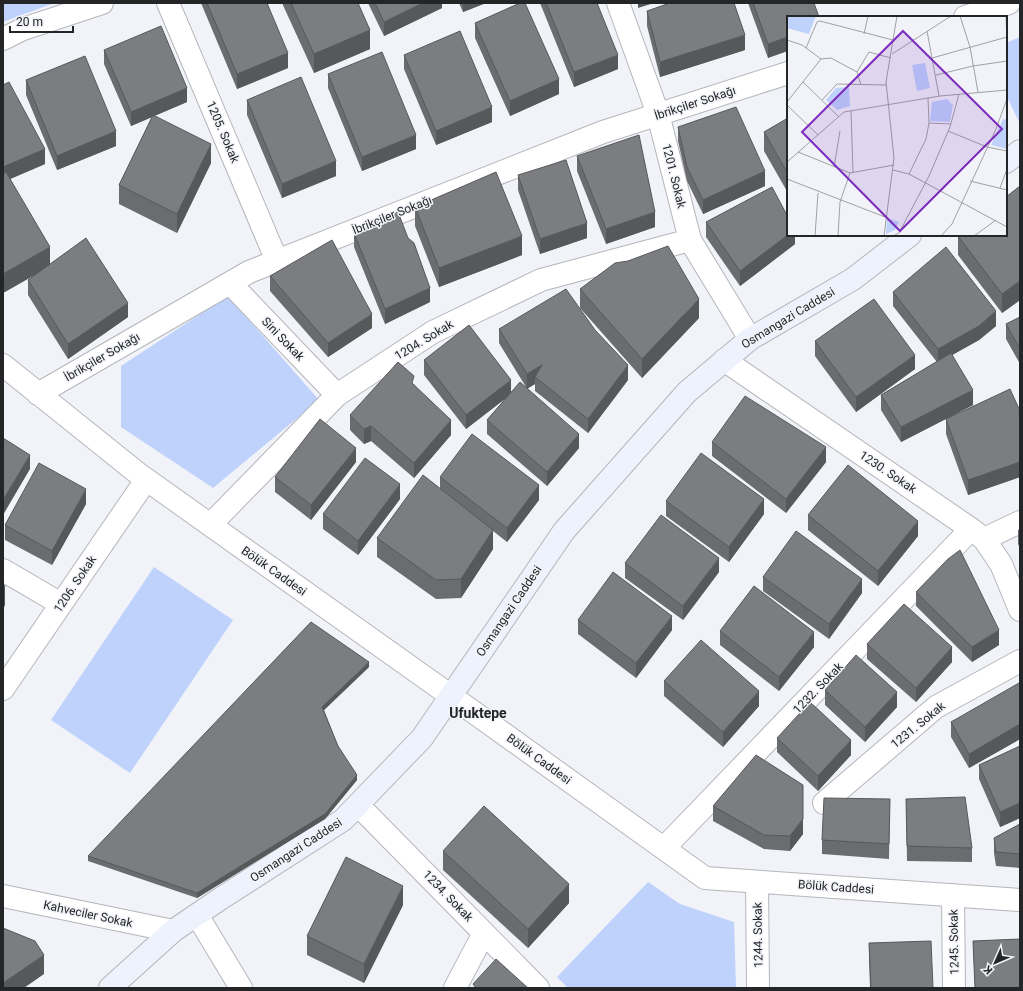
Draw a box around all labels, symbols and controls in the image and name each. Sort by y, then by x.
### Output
scale bar [10,8,73,34]
text: 20 m [16,15,43,29]
inset map [787,16,1007,236]
street label: İbrikçiler Sokağı [652,82,737,123]
street label: 1205. Sokak [204,99,243,166]
street label: 1201. Sokak [659,142,689,210]
street label: İbrikçiler Sokağı [350,192,434,237]
street label: Osmangazi Caddesi [739,285,837,351]
street label: Sini Sokak [259,314,308,364]
street label: 1204. Sokak [392,317,457,363]
street label: İbrikçiler Sokağı [61,329,142,384]
street label: 1230. Sokak [857,448,920,497]
street label: Bölük Caddesi [239,543,309,599]
street label: 1206. Sokak [51,552,100,615]
street label: Osmangazi Caddesi [473,563,545,659]
street label: 1232. Sokak [790,659,847,717]
street label: 1231. Sokak [888,698,949,751]
district label: Ufuktepe [449,705,507,721]
street label: Bölük Caddesi [504,731,574,787]
street label: Osmangazi Caddesi [247,815,345,885]
street label: 1234. Sokak [420,867,477,925]
street label: Bölük Caddesi [797,877,875,897]
street label: Kahveciler Sokak [42,898,135,930]
street label: 1244. Sokak [750,901,766,968]
street label: 1245. Sokak [946,908,962,975]
north arrow [975,943,1015,983]
text: K [981,962,995,977]

